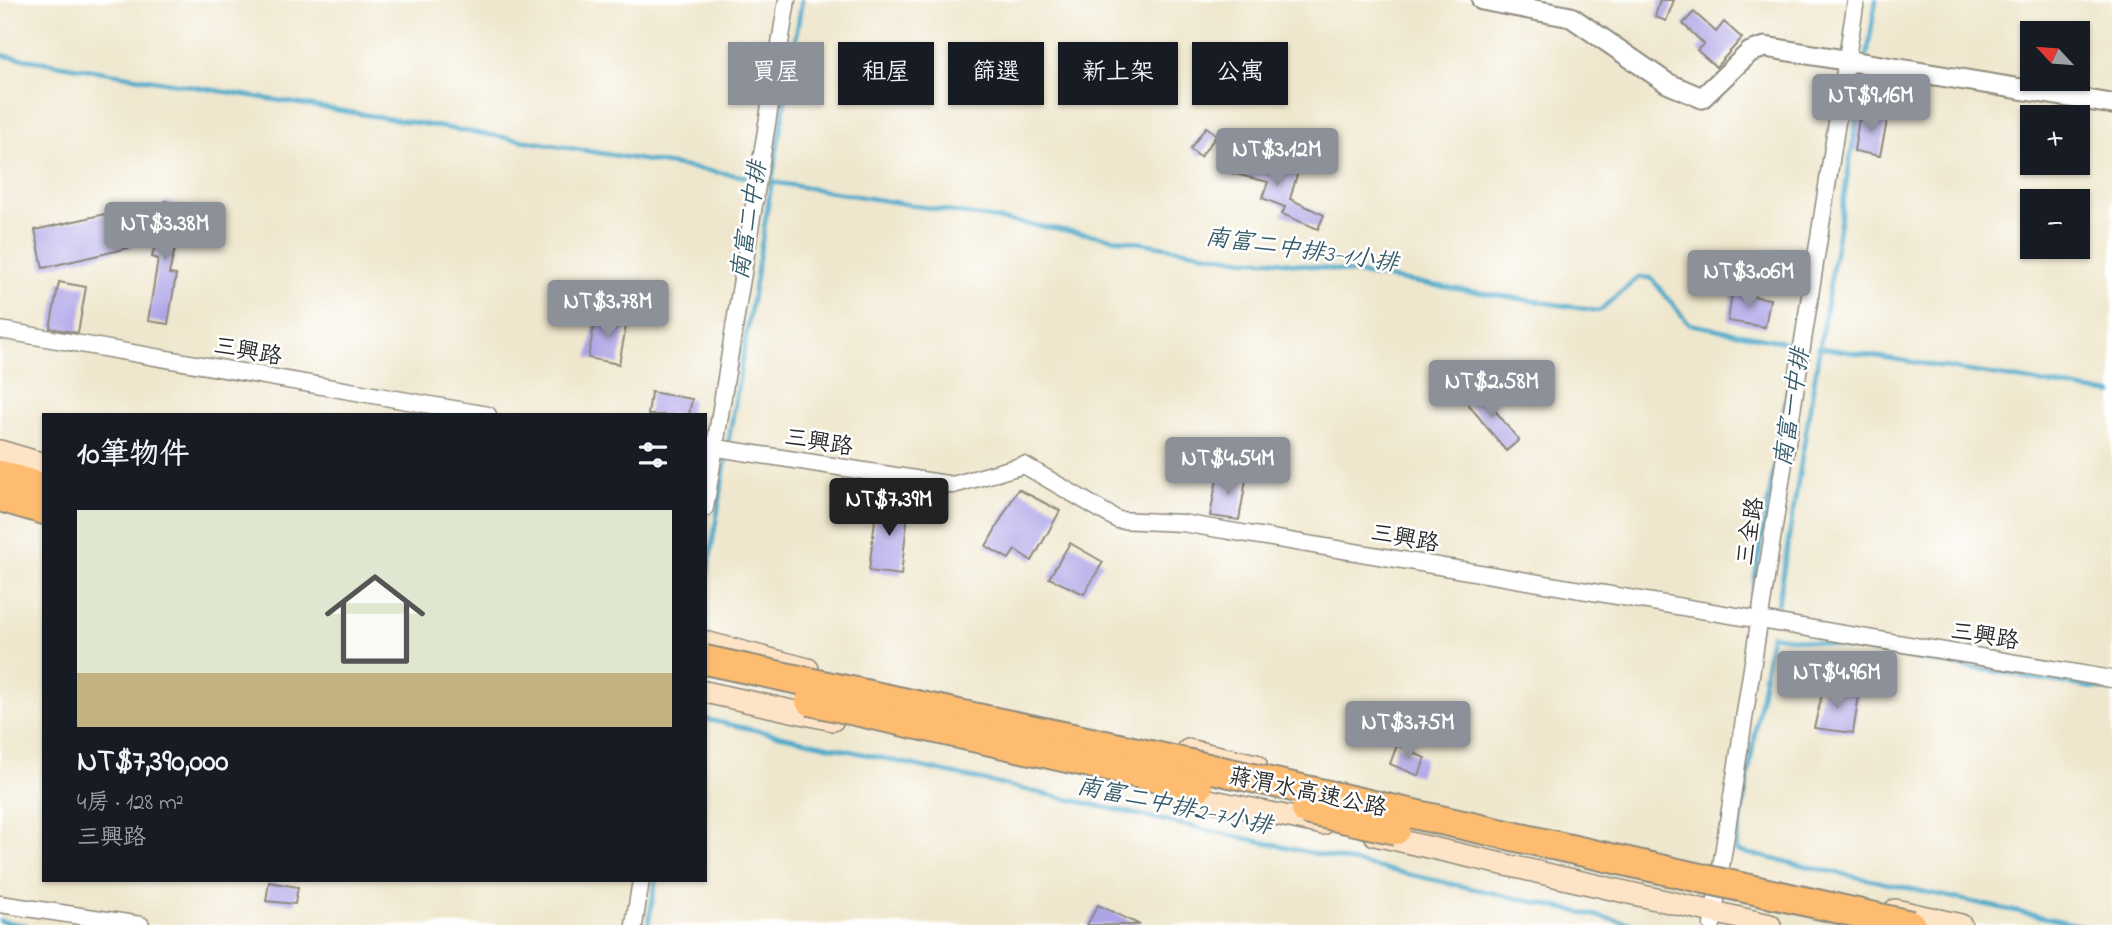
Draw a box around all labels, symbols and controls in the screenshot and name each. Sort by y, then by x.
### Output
north arrow [2020,21,2090,91]
map controls [2020,21,2090,259]
chip: 買屋 [728,42,824,105]
chip: 租屋 [838,42,934,105]
chip: 篩選 [948,42,1044,105]
chip: 新上架 [1058,42,1178,105]
chip: 公寓 [1192,42,1288,105]
pin: NT$9.16M [1799,74,1943,134]
text: NT$9.16M [1828,80,1914,113]
button: + [2020,105,2090,175]
pin: NT$3.12M [1205,128,1349,188]
text: NT$3.12M [1232,134,1322,167]
water label: 南富二中排 [724,156,777,282]
button: − [2020,189,2090,259]
pin: NT$3.38M [93,202,237,262]
text: NT$3.38M [121,208,209,241]
water label: 南富二中排3-1小排 [1203,221,1402,283]
pin: NT$3.06M [1677,250,1821,310]
text: NT$3.06M [1704,256,1794,289]
pin: NT$3.78M [536,280,680,340]
text: NT$3.78M [564,286,652,319]
street label: 三興路 [211,330,284,375]
water label: 南富一中排 [1767,343,1820,469]
pin: NT$2.58M [1420,360,1564,420]
text: NT$2.58M [1445,366,1539,399]
street label: 三興路 [782,422,855,465]
text: 10筆物件 [77,434,190,478]
icon: filters [634,436,672,474]
pin: NT$4.54M [1156,438,1300,497]
text: NT$4.54M [1181,443,1275,476]
pin: NT$7.39M [817,478,961,538]
text: NT$7.39M [845,484,933,517]
street label: 三全路 [1730,495,1773,568]
street label: 三興路 [1368,517,1441,562]
icon: home [312,556,438,682]
street label: 三興路 [1948,616,2021,659]
pin: NT$4.96M [1765,652,1909,711]
text: NT$4.96M [1793,657,1881,690]
pin: NT$3.75M [1336,702,1480,761]
text: NT$3.75M [1361,707,1455,740]
text: NT$7,390,000 [77,741,229,785]
street label: 蔣渭水高速公路 [1225,761,1390,826]
water label: 南富二中排2-7小排 [1074,770,1277,846]
text: 4房 · 128 m² [77,787,184,820]
text: 三興路 [77,822,146,855]

